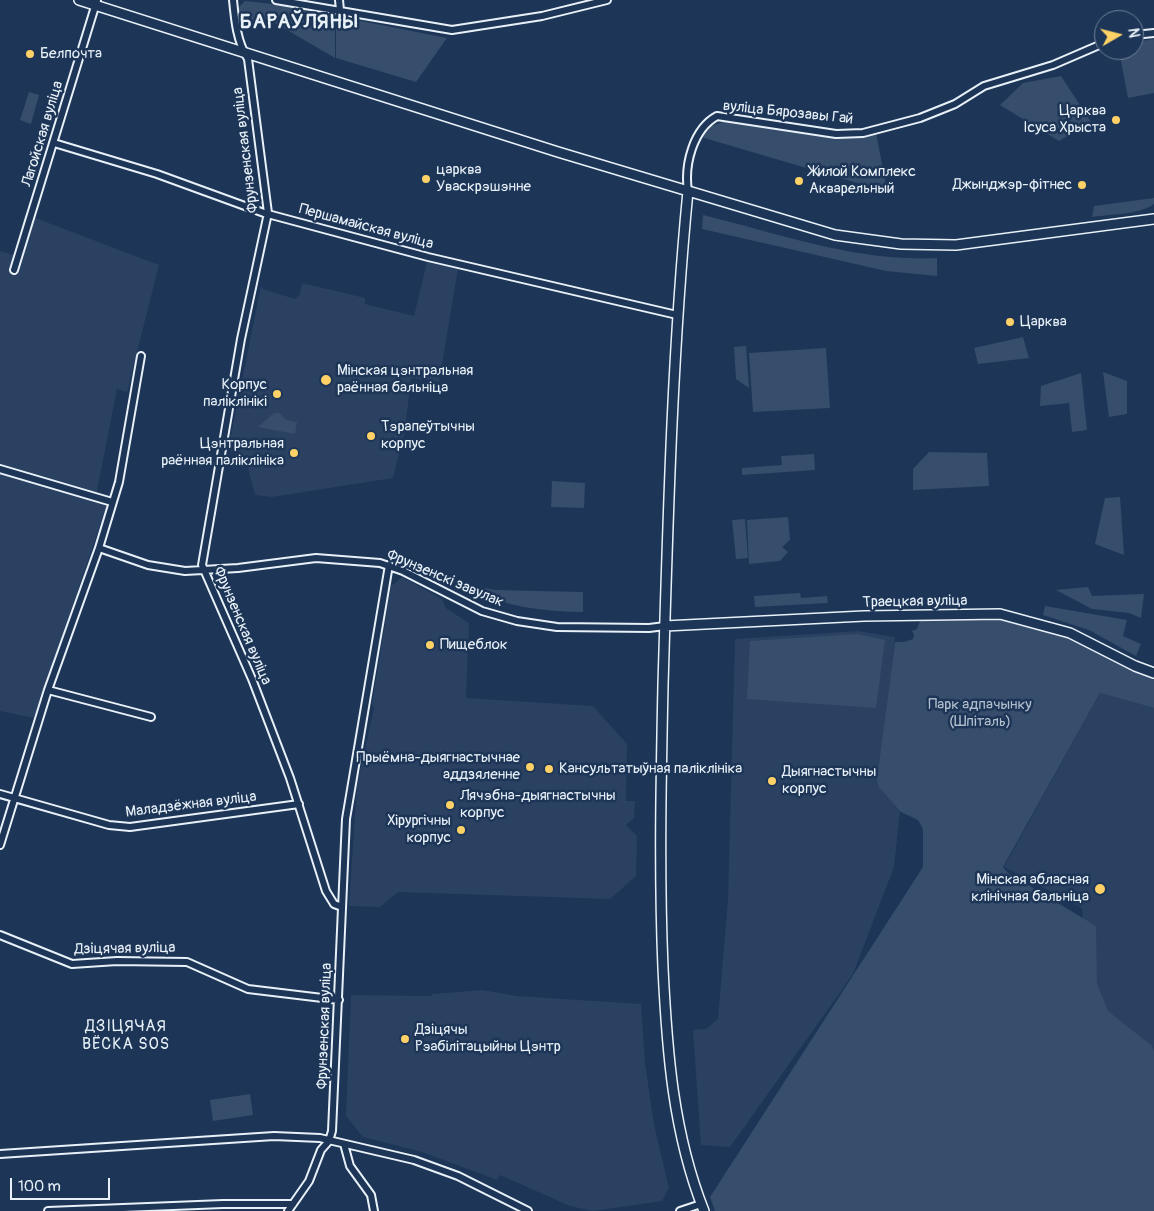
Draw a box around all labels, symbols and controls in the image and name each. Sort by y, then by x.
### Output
north arrow [1094,10,1144,60]
district label: БАРАЎЛЯНЫ [239,11,359,35]
text: N [1124,27,1142,39]
place label: Белпочта [40,45,102,63]
marker: Белпочта [24,48,36,60]
street label: Лагойская вуліца [18,79,68,189]
street label: Фрунзенская вуліца [229,86,263,214]
street label: вуліца Бярозавы Гай [722,97,854,129]
place label: Царква Ісуса Хрыста [1023,102,1106,137]
marker: Царква Ісуса Хрыста [1110,114,1122,126]
place label: царква Уваскрэшэнне [436,161,531,196]
place label: Жилой Комплекс Акварельный [809,163,916,198]
marker: царква Уваскрэшэнне [420,173,432,185]
marker: Жилой Комплекс Акварельный [793,175,805,187]
place label: Джынджэр-фітнес [953,176,1072,194]
marker: Джынджэр-фітнес [1076,179,1088,191]
street label: Першамайская вуліца [297,200,435,254]
place label: Царква [1020,313,1067,331]
marker: Царква [1004,316,1016,328]
place label: Мінская цэнтральная раённая бальніца [337,362,473,397]
marker: Мінская цэнтральная раённая бальніца [319,373,333,387]
place label: Корпус паліклінікі [203,376,267,411]
marker: Корпус паліклінікі [271,388,283,400]
place label: Тэрапеўтычны корпус [381,418,475,453]
marker: Тэрапеўтычны корпус [365,430,377,442]
place label: Цэнтральная раённая паліклініка [161,435,284,470]
marker: Цэнтральная раённая паліклініка [288,447,300,459]
street label: Фрунзенскі завулак [384,546,506,612]
street label: Фрунзенская вуліца [209,564,275,688]
street label: Траецкая вуліца [862,592,968,612]
place label: Пищеблок [440,636,507,654]
marker: Пищеблок [424,639,436,651]
park label: Парк адпачынку (Шпіталь) [928,696,1032,731]
place label: Прыёмна-дыягнастычнае аддзяленне [356,749,520,784]
place label: Кансультатыўная паліклініка [559,760,742,778]
marker: Прыёмна-дыягнастычнае аддзяленне [524,761,536,773]
marker: Кансультатыўная паліклініка [543,763,555,775]
place label: Дыягнастычны корпус [782,763,876,798]
marker: Дыягнастычны корпус [766,775,778,787]
place label: Лячэбна-дыягнастычны корпус [460,787,616,822]
street label: Маладзёжная вуліца [124,788,258,822]
marker: Лячэбна-дыягнастычны корпус [444,799,456,811]
place label: Хірургічны корпус [387,812,451,847]
marker: Хірургічны корпус [455,824,467,836]
place label: Мінская абласная клінічная бальніца [971,871,1089,906]
marker: Мінская абласная клінічная бальніца [1093,882,1107,896]
street label: Дзіцячая вуліца [74,939,176,959]
street label: Фрунзенская вуліца [314,962,336,1090]
district label: ДЗІЦЯЧАЯ ВЁСКА SOS [81,1017,171,1055]
place label: Дзіцячы Рэабілітацыйны Цэнтр [415,1021,561,1056]
marker: Дзіцячы Рэабілітацыйны Цэнтр [399,1033,411,1045]
scale bar [12,1168,112,1200]
text: 100 m [18,1177,61,1196]

